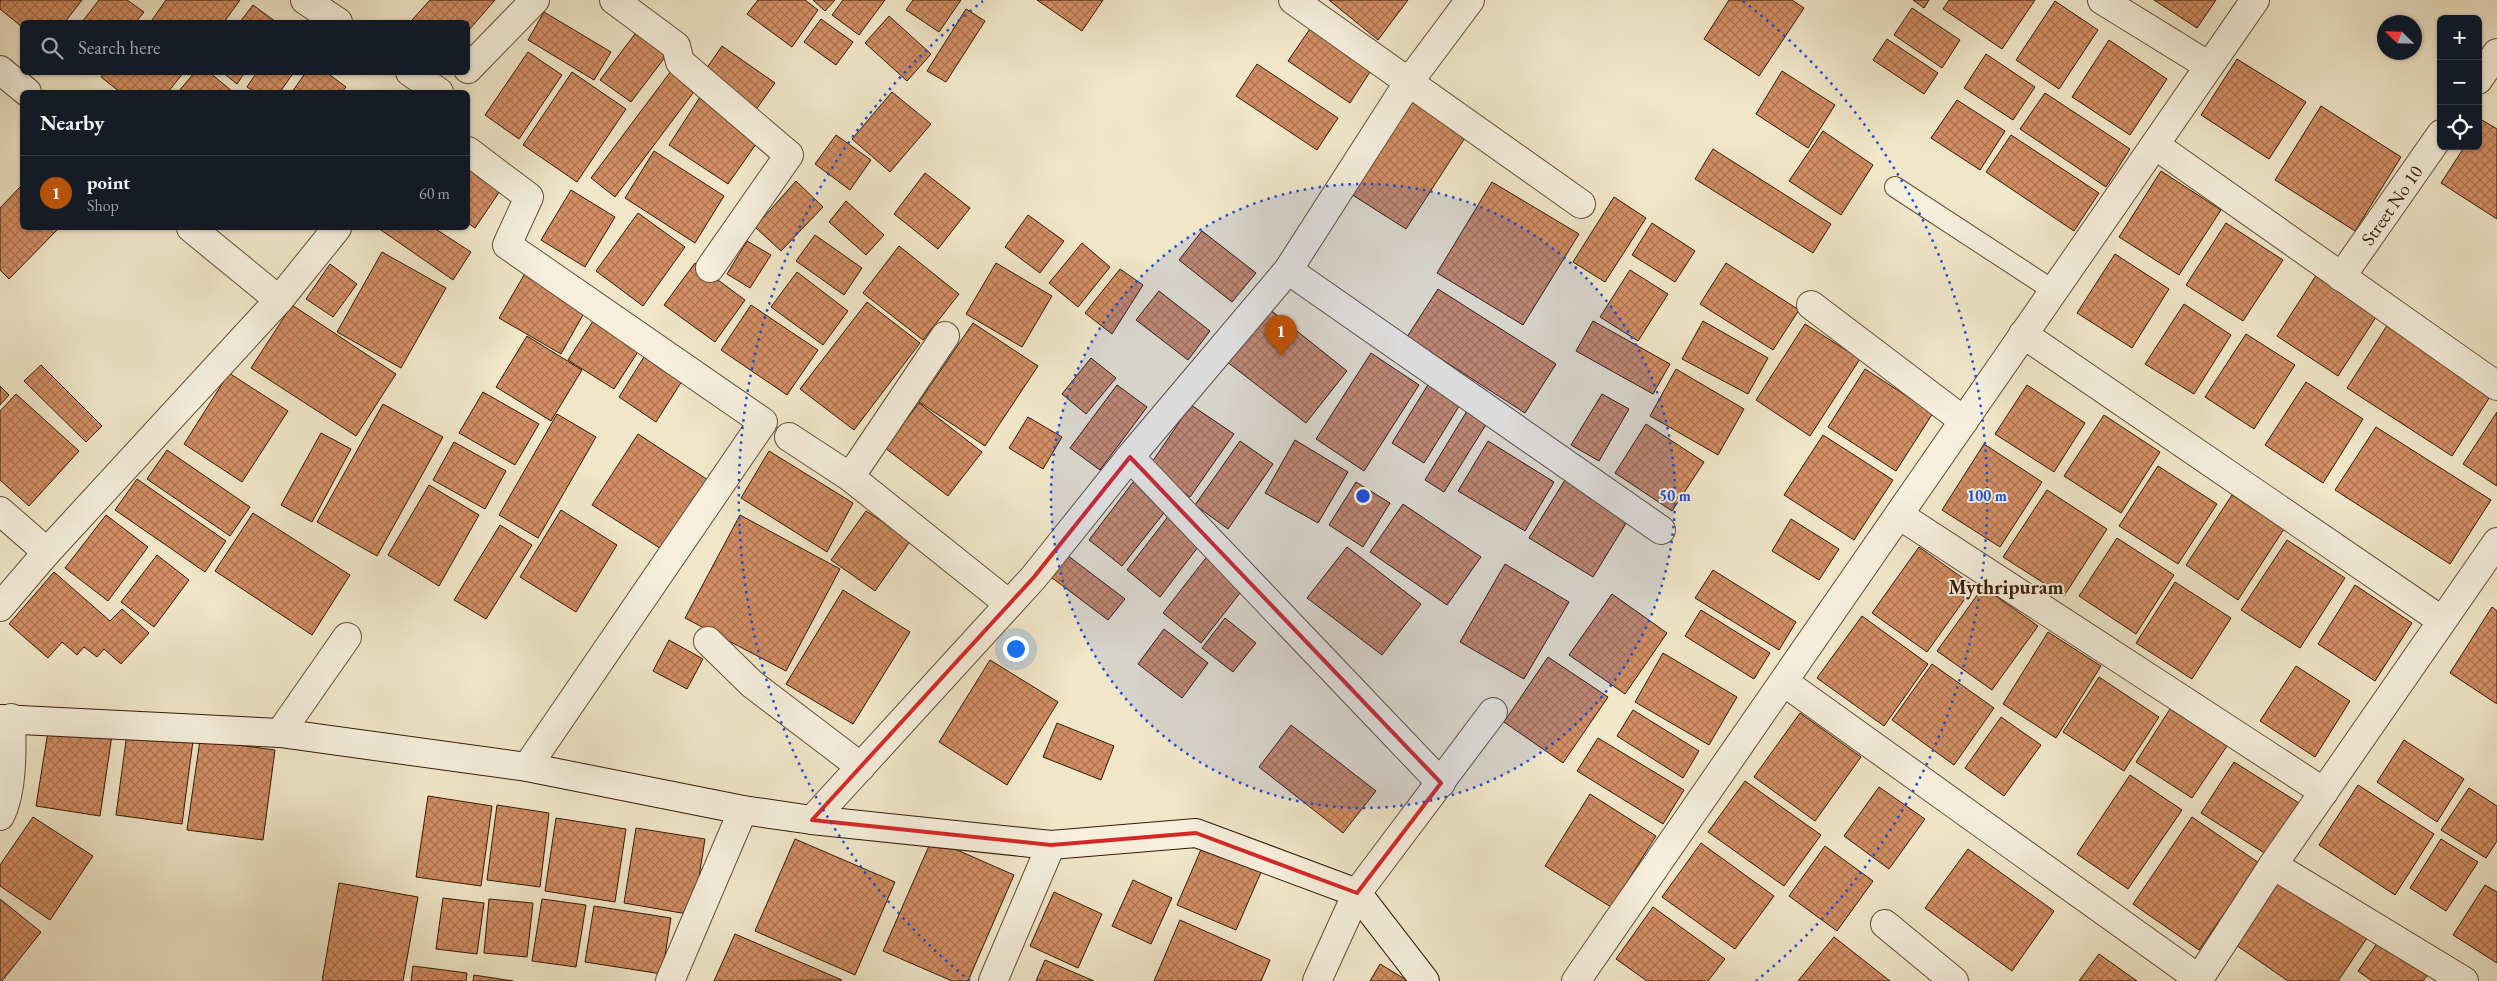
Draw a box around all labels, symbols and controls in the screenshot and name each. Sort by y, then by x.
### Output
north arrow [2377,15,2422,60]
map controls [2437,15,2482,150]
button: + [2437,15,2482,60]
search box [20,20,470,75]
icon: search [38,34,66,62]
text: Search here [78,35,160,60]
button: − [2437,60,2482,105]
button: locate [2437,105,2482,150]
text: Nearby [40,109,104,136]
street label: Street No 10 [2355,160,2428,250]
text: point [87,170,130,195]
text: 1 [52,183,60,204]
text: 60 m [419,183,450,204]
text: Shop [87,195,119,216]
pin: 1 [1265,315,1297,356]
text: 50 m [1659,486,1691,505]
text: 100 m [1967,486,2007,505]
centre of rings [1354,487,1372,505]
district label: Mythripuram [1948,574,2064,600]
your location [1003,636,1029,662]

